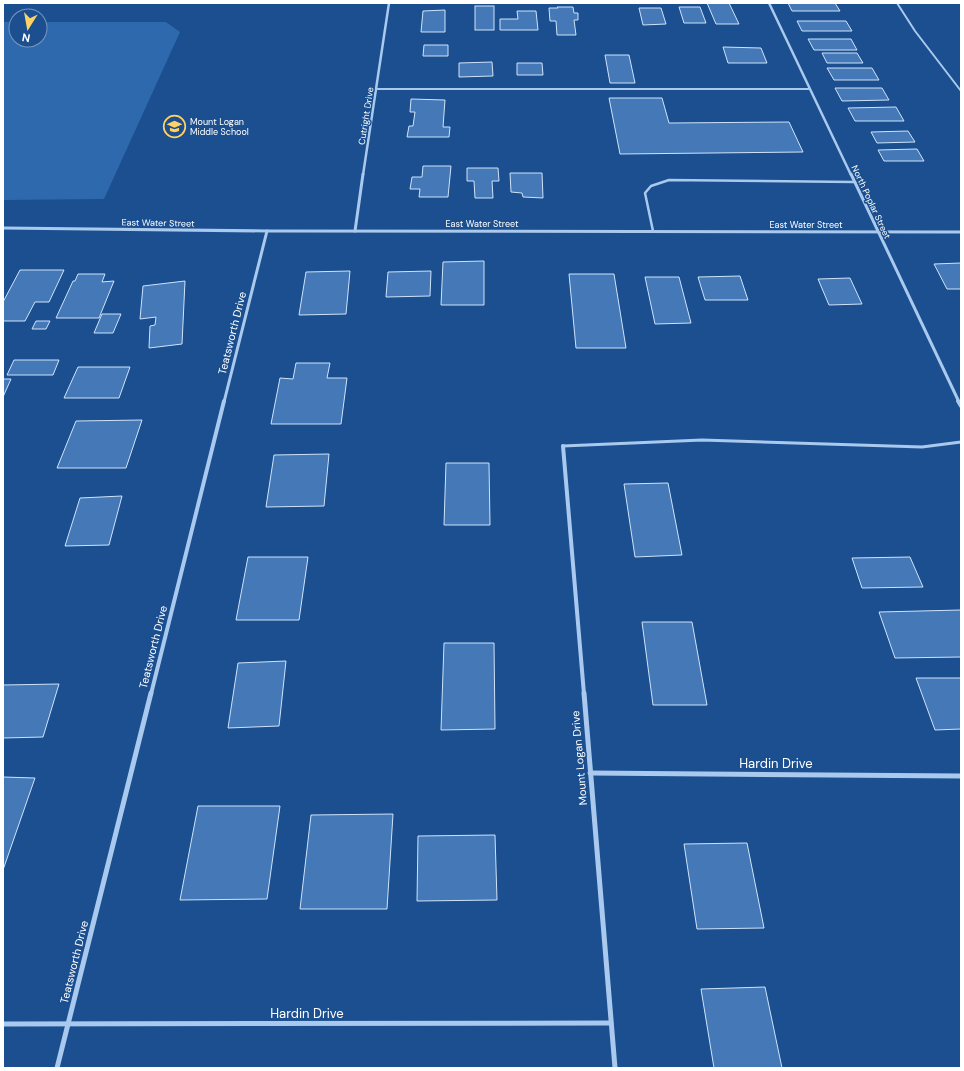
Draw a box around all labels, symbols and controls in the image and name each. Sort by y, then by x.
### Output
north arrow [8,8,48,48]
text: N [21,30,31,45]
street label: Cutright Drive [356,86,376,146]
school or university icon: Mount Logan Middle School [162,114,188,140]
place label: Mount Logan Middle School [190,116,249,138]
street label: North Poplar Street [849,163,894,241]
street label: East Water Street [121,216,195,230]
street label: East Water Street [445,218,519,230]
street label: East Water Street [769,219,843,231]
street label: Teatsworth Drive [215,290,249,376]
street label: Teatsworth Drive [136,604,170,690]
street label: Mount Logan Drive [568,710,590,806]
street label: Hardin Drive [739,755,813,772]
street label: Teatsworth Drive [57,919,91,1005]
street label: Hardin Drive [270,1005,344,1022]

